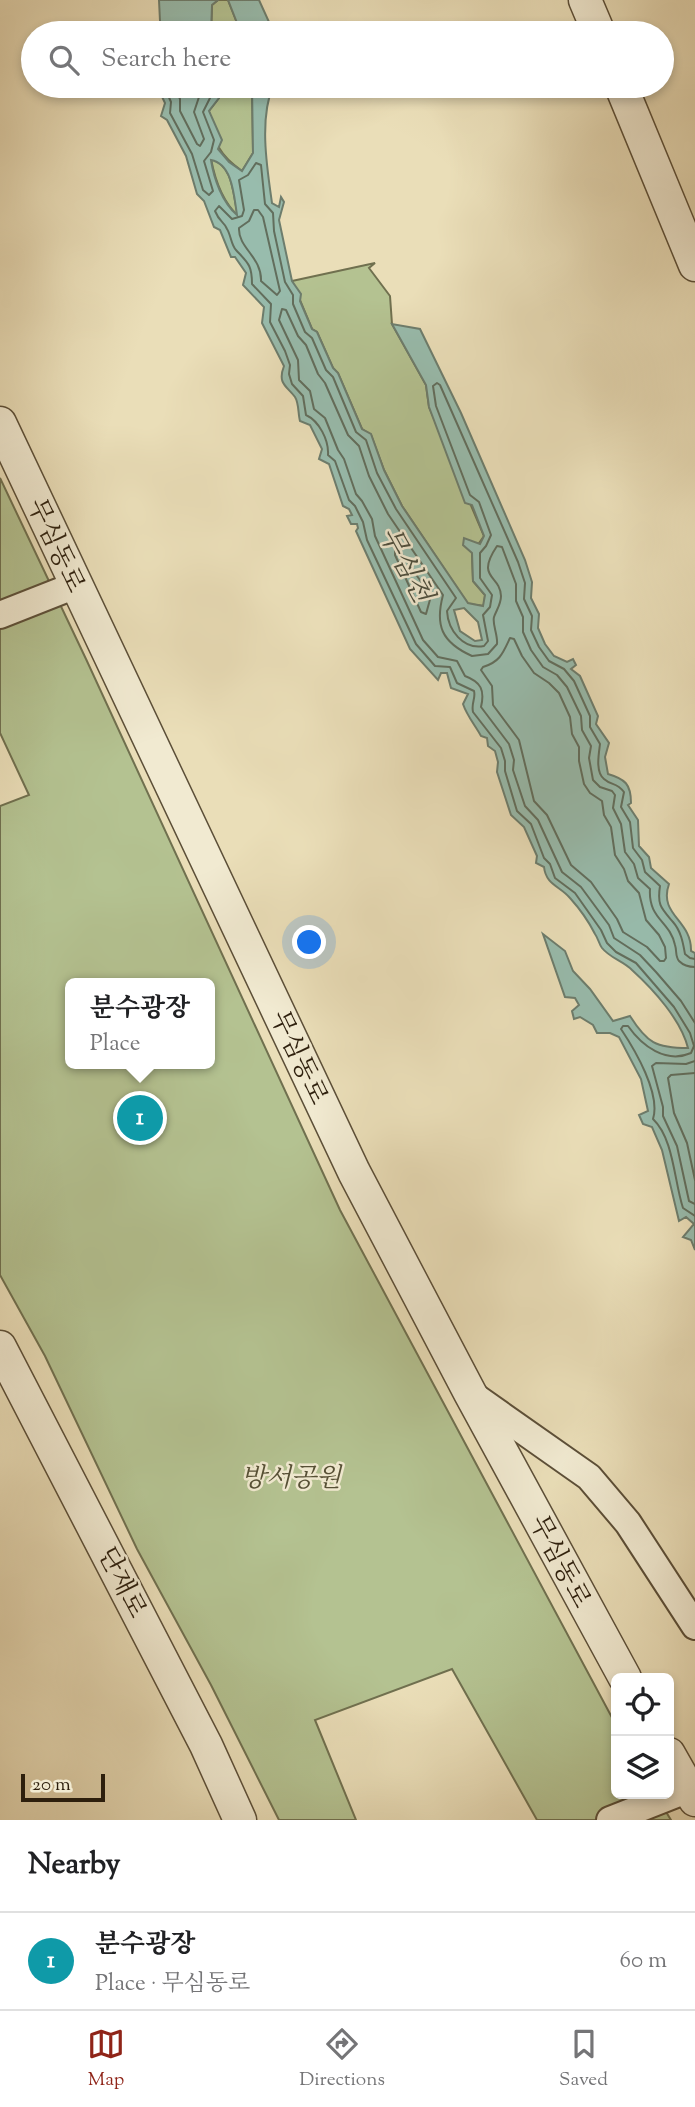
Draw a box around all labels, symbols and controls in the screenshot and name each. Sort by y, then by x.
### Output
search box [21,21,674,98]
icon: search [45,41,83,79]
text: Search here [101,41,231,78]
street label: 무심동로 [17,493,93,599]
water label: 무심천 [368,520,442,612]
your location [292,925,326,959]
popup [65,978,215,1069]
text: 분수광장 [90,991,190,1028]
street label: 무심동로 [260,1005,336,1111]
text: Place [90,1028,141,1061]
pin: 1 [117,1092,163,1144]
park label: 방서공원 [241,1461,343,1498]
street label: 무심동로 [519,1509,599,1615]
street label: 단재로 [87,1541,154,1625]
map controls [611,1673,674,1799]
button: locate [611,1673,674,1736]
button: layers [611,1736,674,1799]
scale bar [21,1771,105,1803]
text: 20 m [32,1772,71,1799]
text: Nearby [28,1844,120,1887]
text: 분수광장 [95,1927,195,1964]
text: 1 [47,1945,55,1978]
text: 60 m [619,1945,667,1978]
text: Place · 무심동로 [95,1968,250,2001]
tab: Map [87,2025,125,2094]
tab: Directions [299,2025,385,2094]
tab: Saved [559,2025,608,2094]

